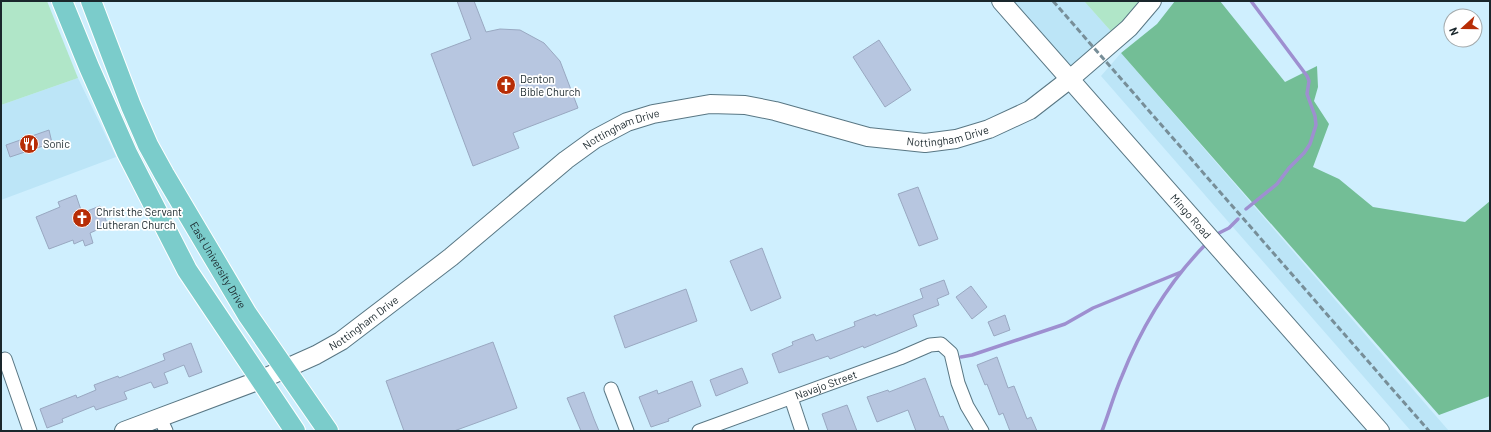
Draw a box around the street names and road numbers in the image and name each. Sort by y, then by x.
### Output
street label: Nottingham Drive [580,106,660,152]
street label: Nottingham Drive [906,122,990,149]
street label: Mingo Road [1168,191,1214,241]
street label: East University Drive [188,219,249,311]
street label: Nottingham Drive [326,293,401,353]
street label: Navajo Street [793,367,858,402]

